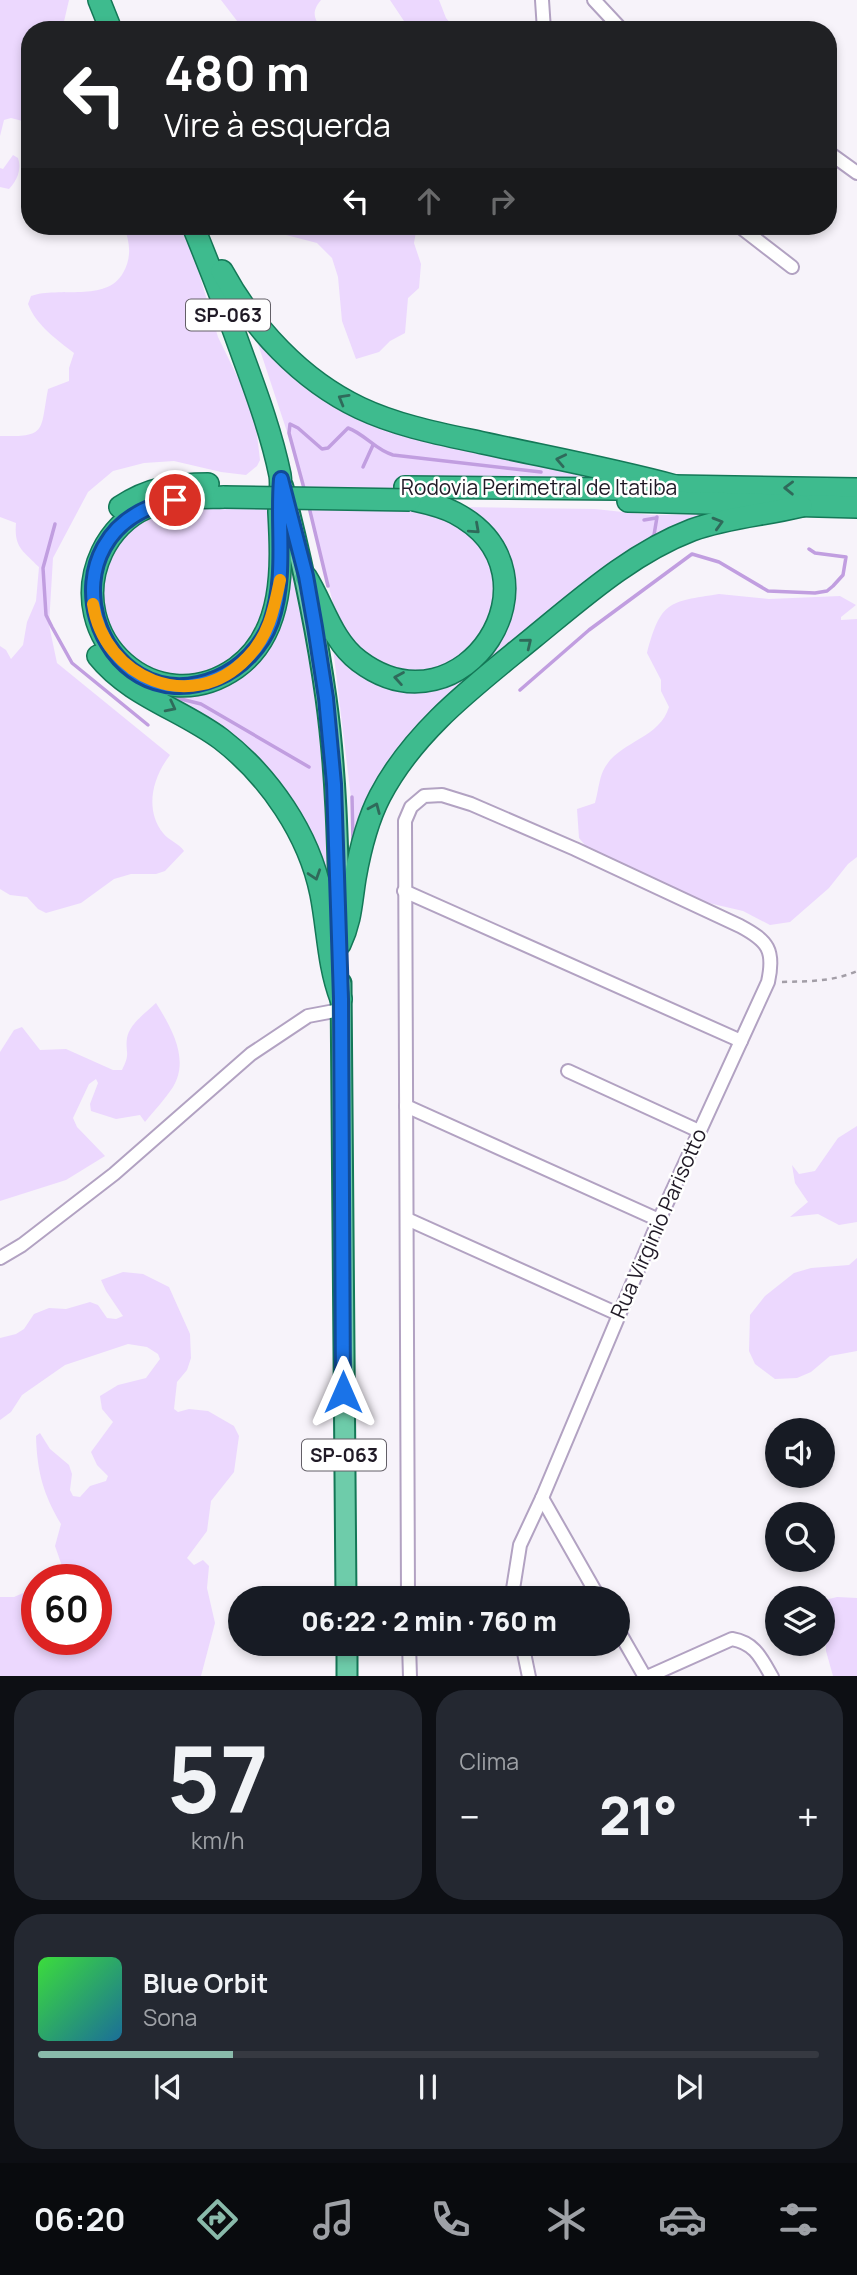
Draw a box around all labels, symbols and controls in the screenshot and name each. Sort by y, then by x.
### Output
text: 480 m [164,39,310,106]
icon: left [49,49,140,140]
text: Vire à esquerda [164,103,391,147]
icon: left [337,182,375,220]
icon: ahead [410,182,448,220]
icon: right [483,182,521,220]
road number: SP-063 [186,300,270,330]
one-way arrow [338,394,350,407]
one-way arrow [555,454,567,469]
pin [145,470,205,530]
street label: Rodovia Perimetral de Itatiba [401,473,677,501]
one-way arrow [783,480,794,495]
icon: arrive [156,481,194,519]
one-way arrow [712,516,724,531]
one-way arrow [467,521,480,533]
one-way arrow [520,638,532,651]
one-way arrow [393,671,405,686]
one-way arrow [164,699,176,713]
one-way arrow [366,803,380,815]
one-way arrow [307,869,322,881]
street label: Rua Virginio Parisotto [604,1124,712,1322]
position arrow [306,1355,380,1429]
map controls [765,1418,835,1656]
button: sound [765,1418,835,1488]
road number: SP-063 [302,1440,386,1470]
button: search [765,1502,835,1572]
speed limit sign: 60 [21,1564,112,1655]
button: layers [765,1586,835,1656]
text: 06:22 · 2 min · 760 m [301,1603,557,1639]
text: 57 [167,1716,269,1840]
text: Clima [460,1745,519,1777]
text: 21° [599,1780,678,1851]
text: − [460,1790,480,1842]
text: + [797,1790,819,1842]
text: km/h [191,1824,245,1856]
text: Blue Orbit [143,1965,268,2001]
text: Sona [143,2001,197,2033]
icon: previous [149,2068,187,2106]
icon: pause [409,2068,447,2106]
icon: next [670,2068,708,2106]
icon: directions [193,2195,242,2244]
icon: music [309,2195,358,2244]
icon: phone [426,2195,475,2244]
icon: climate [542,2195,591,2244]
icon: car [658,2195,707,2244]
icon: filters [774,2195,823,2244]
text: 06:20 [34,2197,126,2241]

